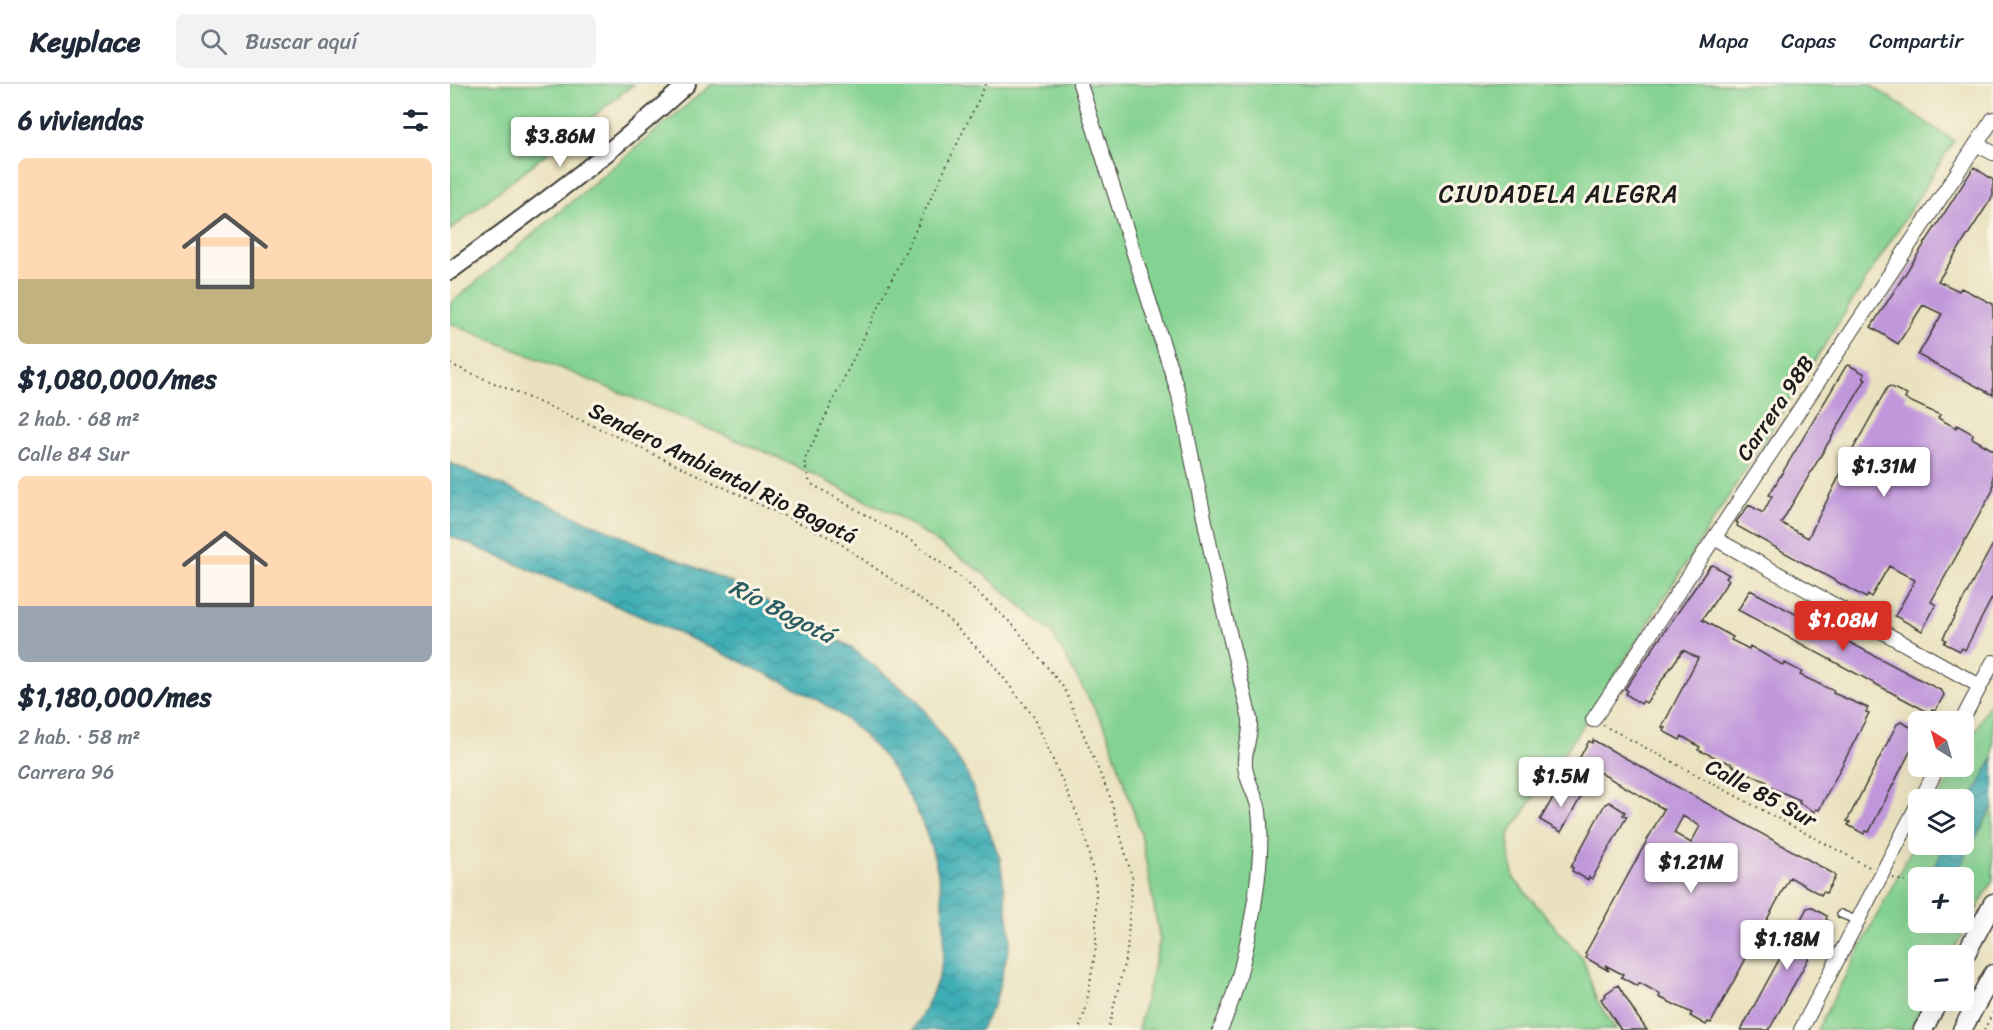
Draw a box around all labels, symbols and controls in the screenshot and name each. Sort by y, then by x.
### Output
search box [176,14,596,68]
text: Keyplace [30,17,140,66]
text: Buscar aquí [245,22,357,61]
text: Mapa [1699,22,1748,60]
text: Capas [1781,22,1836,60]
text: Compartir [1869,22,1963,60]
icon: search [197,25,230,58]
text: 6 viviendas [18,97,143,143]
icon: filters [399,104,432,137]
pin: $3.86M [511,117,609,168]
text: $3.86M [525,119,595,154]
district label: CIUDADELA ALEGRA [1439,173,1679,215]
icon: home [171,197,279,305]
street label: Carrera 98B [1725,347,1825,469]
text: $1,080,000/mes [18,356,217,402]
street label: Sendero Ambiental Rio Bogotá [582,391,864,555]
text: 2 hab. · 68 m² [18,402,140,437]
text: Calle 84 Sur [18,437,129,472]
pin: $1.31M [1835,447,1933,498]
text: $1.31M [1852,449,1916,484]
icon: home [171,515,279,623]
water label: Río Bogotá [722,566,846,657]
pin: $1.08M [1794,601,1892,652]
text: $1.08M [1808,603,1878,638]
text: $1,180,000/mes [18,674,211,720]
north arrow [1908,711,1974,777]
map controls [1908,711,1974,1011]
text: 2 hab. · 58 m² [18,720,140,755]
street label: Calle 85 Sur [1698,747,1825,840]
text: Carrera 96 [18,755,114,790]
pin: $1.5M [1519,757,1603,808]
text: $1.5M [1533,759,1589,794]
button: layers [1908,789,1974,855]
pin: $1.21M [1642,843,1740,894]
text: $1.21M [1659,845,1723,880]
button: + [1908,867,1974,933]
pin: $1.18M [1738,920,1836,971]
text: $1.18M [1754,922,1820,957]
button: − [1908,945,1974,1011]

